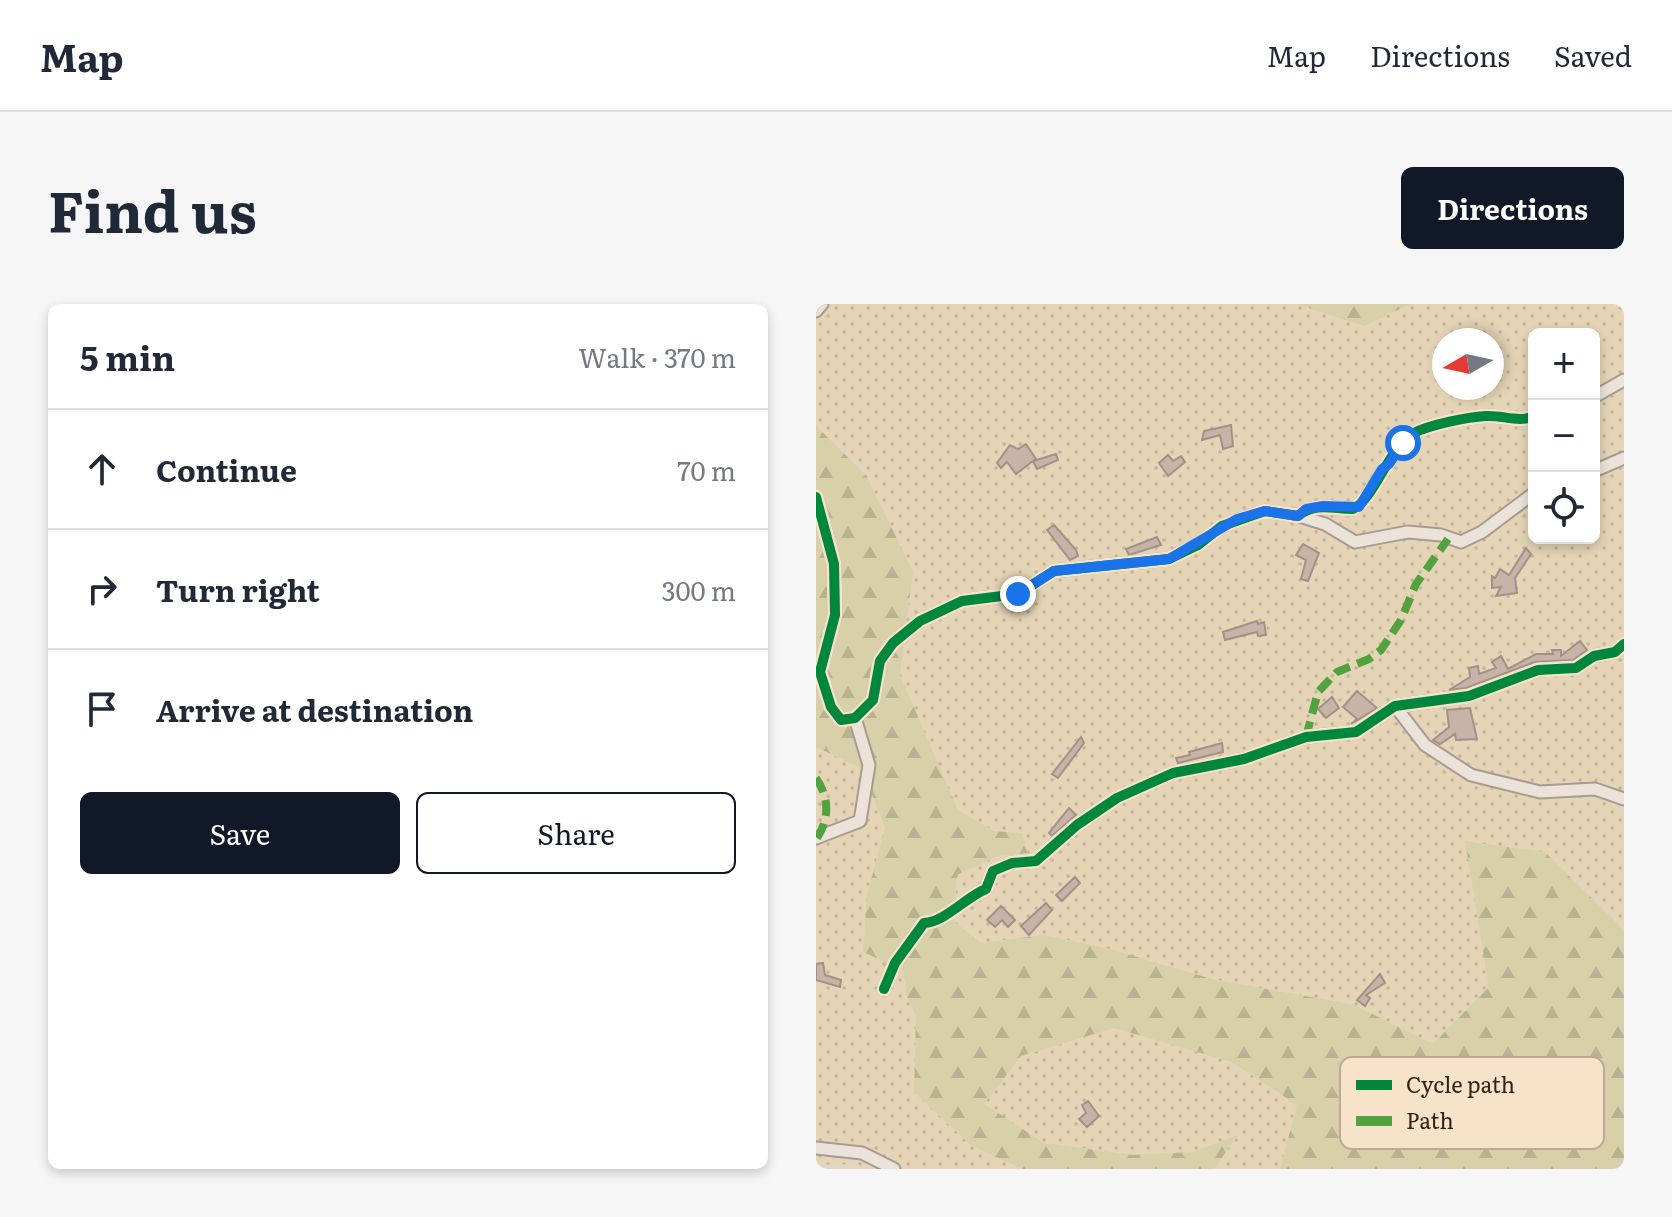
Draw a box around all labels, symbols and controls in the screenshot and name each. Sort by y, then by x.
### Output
text: Map [40,27,124,84]
text: Map [1267,34,1326,76]
text: Directions [1370,34,1510,76]
text: Saved [1554,34,1632,76]
text: Find us [48,167,257,250]
button: Directions [1401,167,1624,249]
north arrow [1432,328,1504,400]
map controls [1528,328,1600,544]
button: + [1528,328,1600,400]
text: 5 min [80,331,175,381]
text: Walk · 370 m [578,337,736,376]
button: − [1528,400,1600,472]
route start [1385,425,1421,461]
icon: ahead [80,447,124,491]
text: Continue [156,447,297,491]
text: 70 m [677,450,736,489]
button: locate [1528,472,1600,544]
icon: right [80,567,124,611]
text: Turn right [156,567,320,611]
text: 300 m [661,570,736,609]
route end [1000,576,1036,612]
icon: arrive [80,687,124,731]
text: Arrive at destination [156,687,473,731]
button: Save [80,792,400,874]
button: Share [416,792,736,874]
legend [1340,1057,1604,1149]
text: Cycle path [1406,1067,1515,1100]
text: Path [1406,1103,1454,1136]

